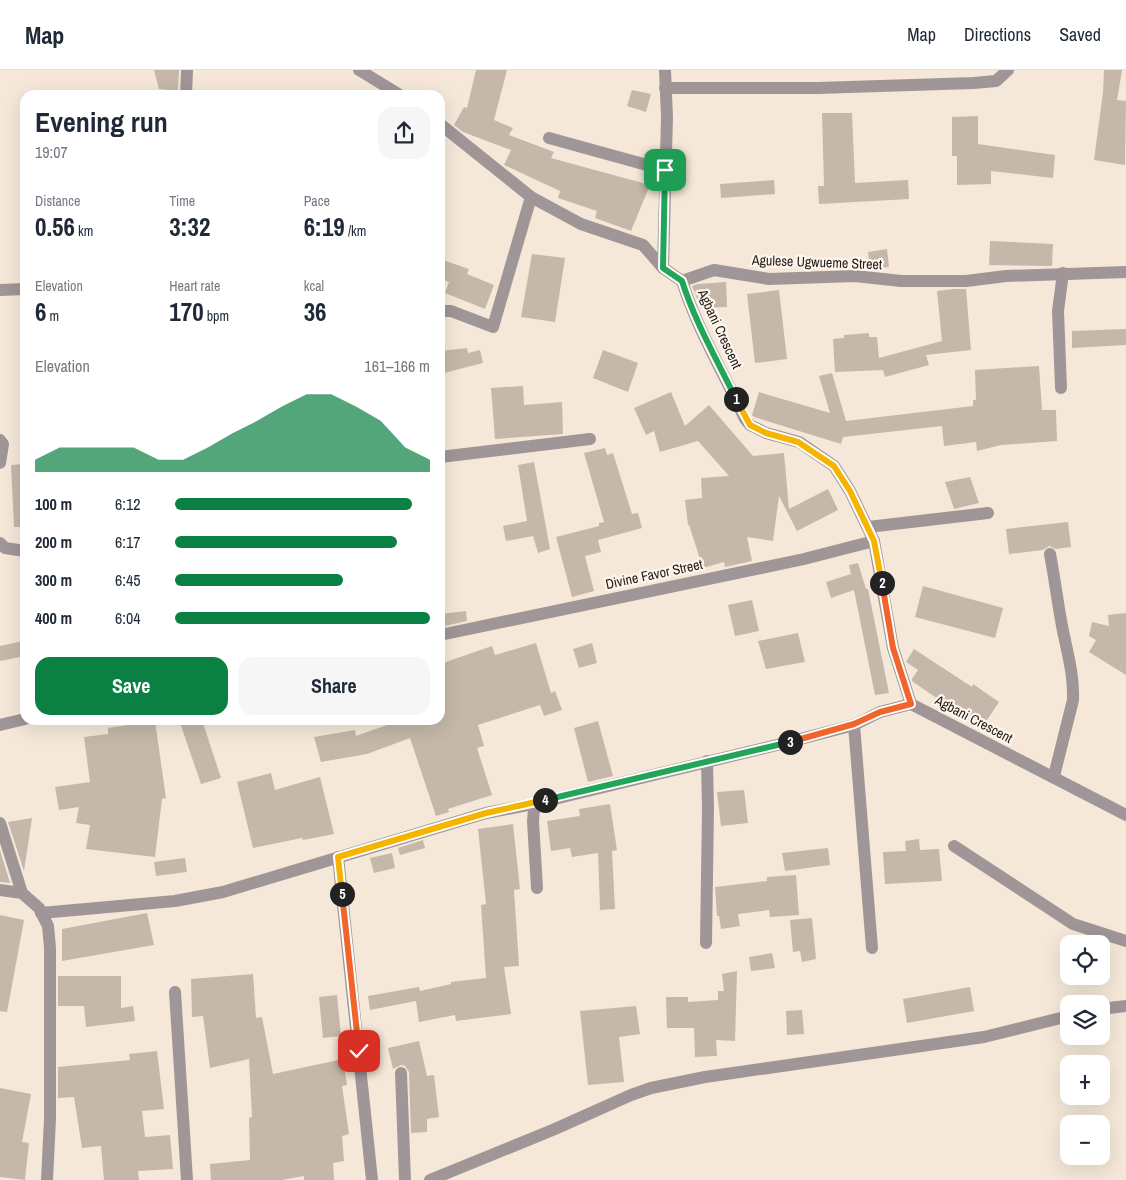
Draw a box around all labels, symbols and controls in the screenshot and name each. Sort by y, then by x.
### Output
text: Map [25,19,64,51]
text: Map [907,22,936,47]
text: Directions [964,22,1031,47]
text: Saved [1059,22,1101,47]
text: Evening run [35,103,168,141]
button: share [378,107,430,159]
text: 19:07 [35,141,68,163]
pin [644,149,686,191]
icon: arrive [651,156,679,184]
text: Distance [35,192,80,210]
text: Time [169,192,195,210]
text: Pace [304,192,330,210]
text: 0.56 [35,210,75,244]
text: 3:32 [169,210,210,244]
text: 6:19 [304,210,345,244]
text: km [75,222,93,240]
text: /km [345,222,366,240]
street label: Agulese Ugwueme Street [751,251,882,273]
text: Elevation [35,277,83,295]
text: Heart rate [169,277,220,295]
text: kcal [304,277,324,295]
street label: Agbani Crescent [693,286,746,372]
text: 6 [35,295,46,329]
text: 170 [169,295,204,329]
text: 36 [304,295,326,329]
text: m [46,307,59,325]
text: bpm [204,307,229,325]
text: Elevation [35,355,90,377]
text: 161–166 m [364,355,430,377]
pin: 1 [724,386,748,412]
text: 1 [733,390,740,408]
text: 100 m [35,493,72,515]
text: 6:12 [115,493,141,515]
text: 200 m [35,531,72,553]
text: 6:17 [115,531,141,553]
street label: Divine Favor Street [604,555,704,593]
text: 300 m [35,569,72,591]
text: 6:45 [115,569,141,591]
pin: 2 [870,570,894,596]
text: 2 [879,574,886,592]
text: 400 m [35,607,72,629]
text: 6:04 [115,607,141,629]
button: Save [35,657,228,715]
button: Share [238,657,430,715]
street label: Agbani Crescent [931,691,1016,747]
pin: 3 [778,730,802,754]
text: 3 [787,733,794,751]
pin: 4 [532,788,558,812]
text: 4 [542,791,549,809]
pin: 5 [330,882,354,906]
text: 5 [339,885,346,903]
map controls [1060,935,1110,1165]
button: locate [1060,935,1110,985]
button: layers [1060,995,1110,1045]
pin [338,1030,380,1072]
icon: check [345,1037,373,1065]
button: + [1060,1055,1110,1105]
button: − [1060,1115,1110,1165]

